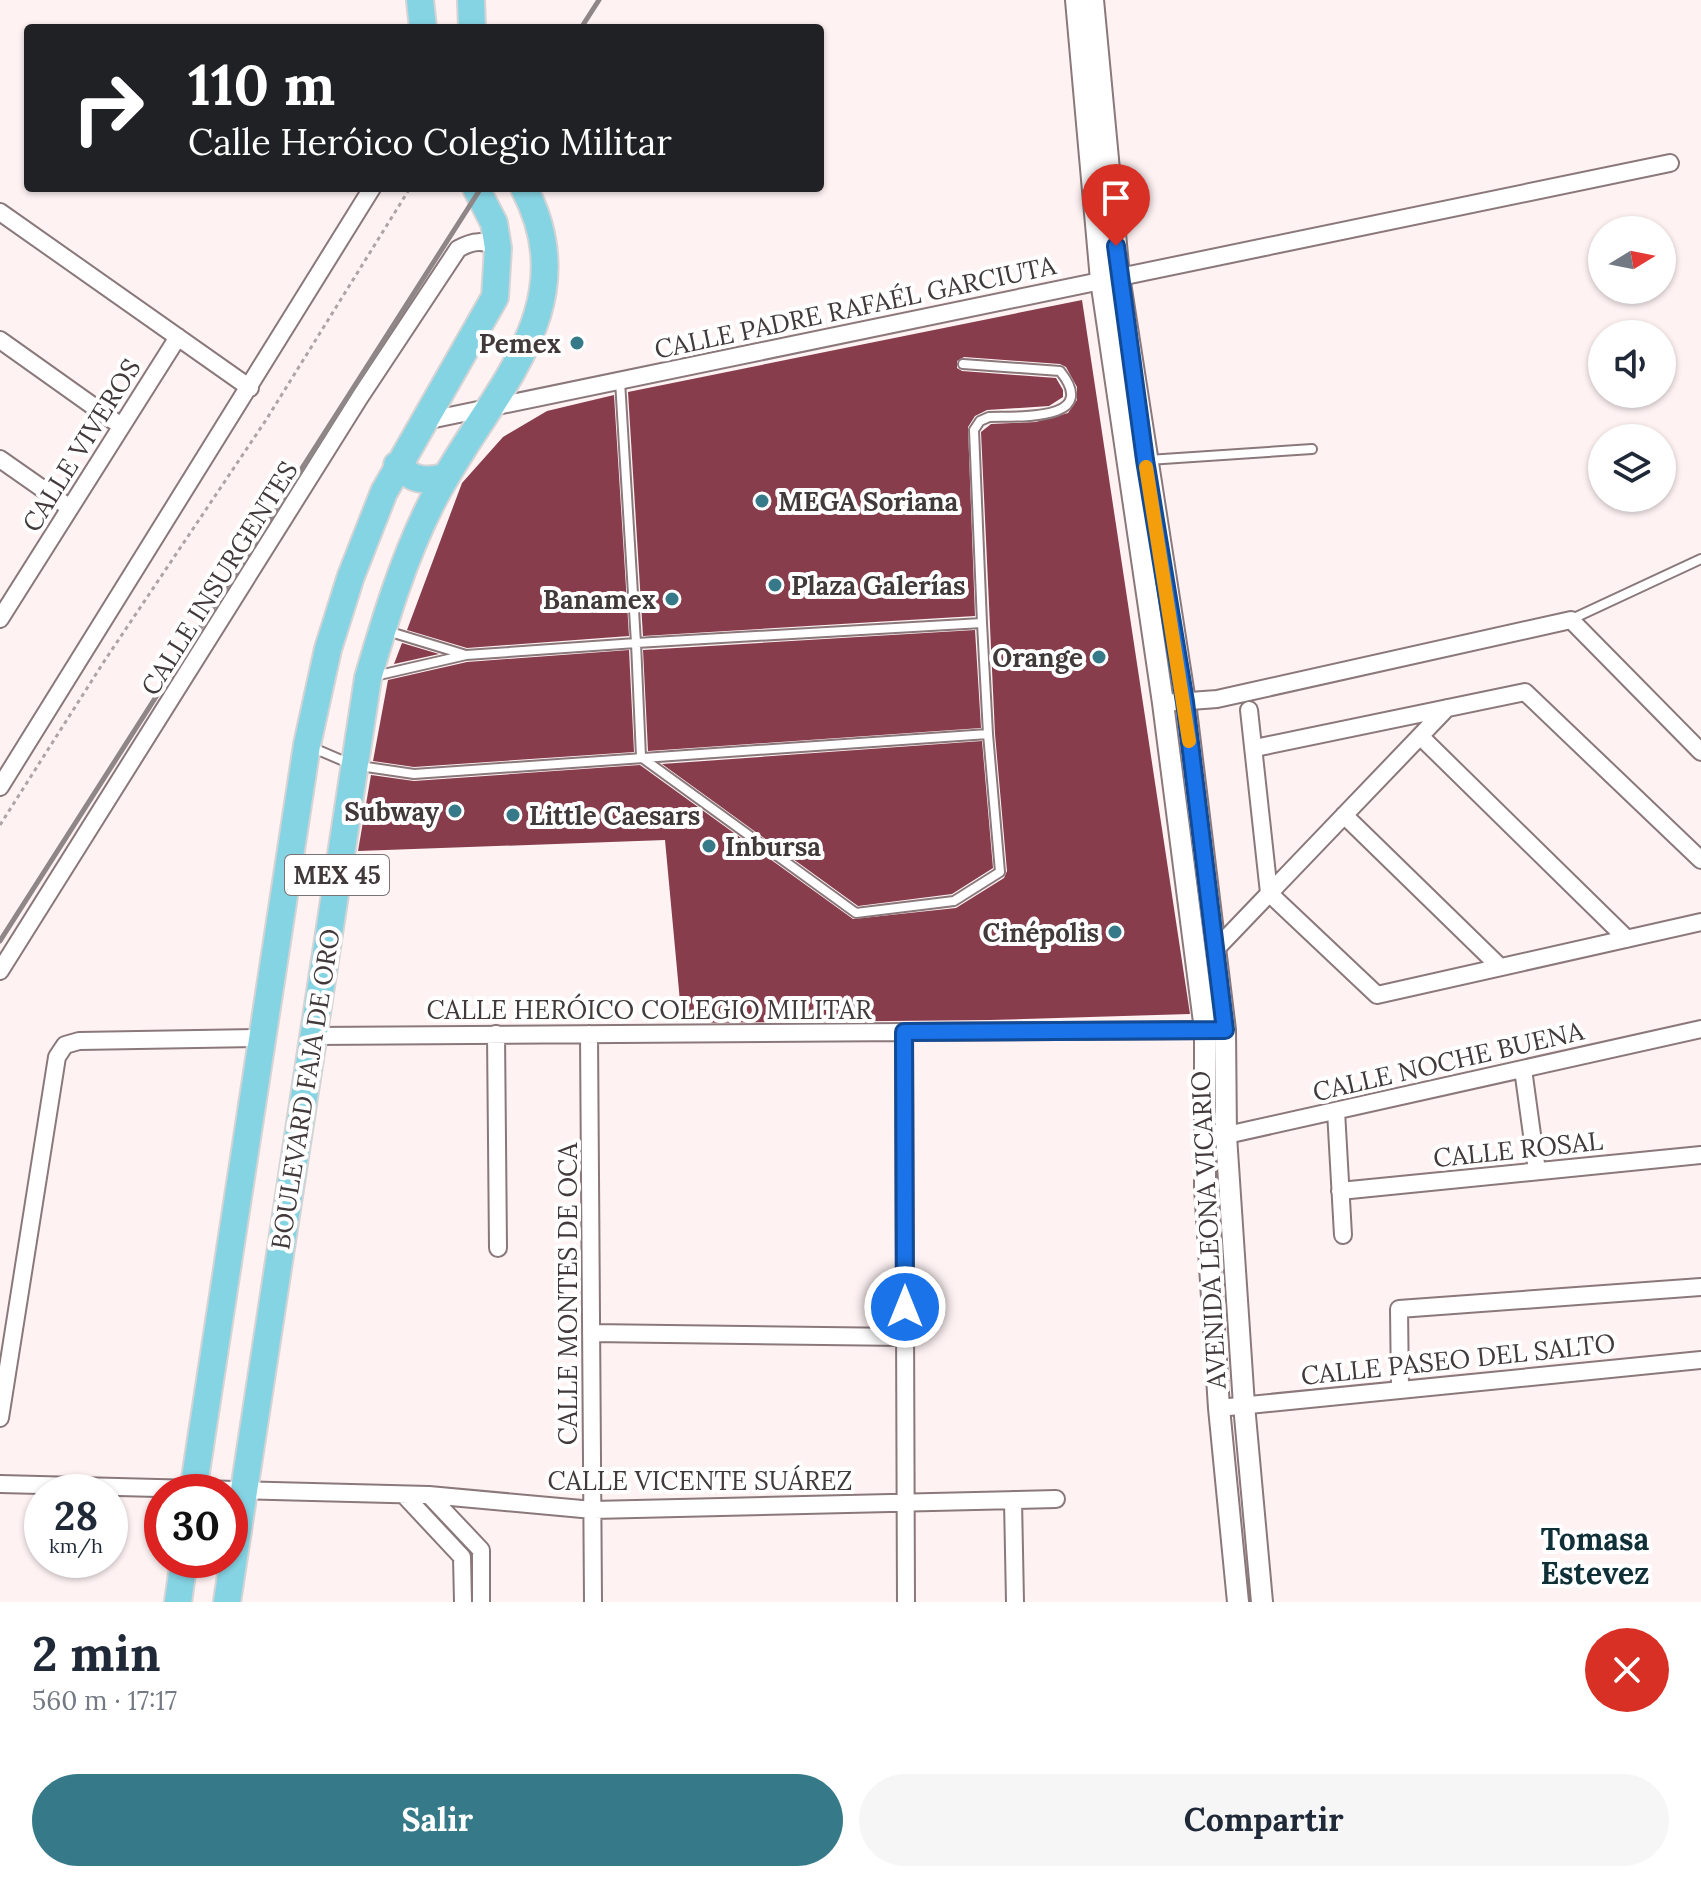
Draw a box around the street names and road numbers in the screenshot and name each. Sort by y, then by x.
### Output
street label: CALLE PADRE RAFAÉL GARCIUTA [651,248,1059,366]
street label: CALLE VIVEROS [15,352,147,538]
street label: CALLE INSURGENTES [134,455,304,701]
road number: MEX 45 [285,855,389,895]
street label: BOULEVARD FAJA DE ORO [263,926,347,1252]
street label: CALLE HERÓICO COLEGIO MILITAR [426,993,872,1026]
street label: CALLE NOCHE BUENA [1309,1014,1587,1108]
street label: AVENIDA LEONA VICARIO [1183,1070,1233,1391]
street label: CALLE ROSAL [1432,1124,1604,1174]
street label: CALLE MONTES DE OCA [551,1142,584,1445]
street label: CALLE PASEO DEL SALTO [1299,1326,1617,1392]
street label: CALLE VICENTE SUÁREZ [548,1464,852,1497]

